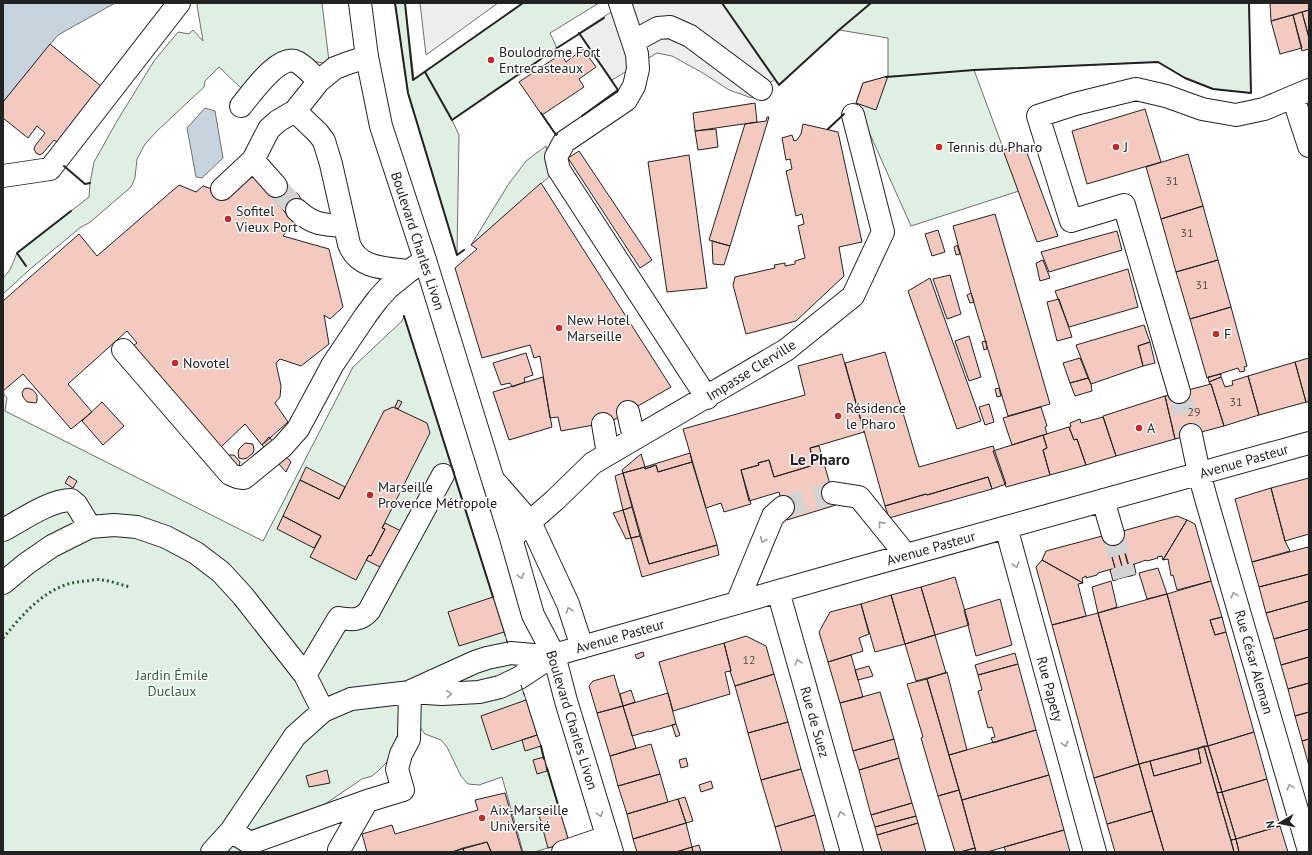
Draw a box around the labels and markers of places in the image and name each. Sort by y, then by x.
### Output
place label: Boulodrome Fort Entrecasteaux [499,43,601,77]
marker: Boulodrome Fort Entrecasteaux [486,55,496,65]
place label: Tennis du Pharo [947,138,1042,156]
place label: J [1123,138,1128,156]
marker: Tennis du Pharo [934,142,944,152]
marker: J [1111,142,1121,152]
place label: Sofitel Vieux Port [235,202,298,236]
marker: Sofitel Vieux Port [223,214,233,224]
place label: New Hotel Marseille [567,311,630,345]
marker: New Hotel Marseille [554,323,564,333]
place label: F [1224,325,1231,343]
marker: F [1211,329,1221,339]
place label: Novotel [183,354,230,372]
marker: Novotel [170,358,180,368]
place label: Résidence le Pharo [846,399,906,433]
marker: Résidence le Pharo [833,411,843,421]
place label: A [1147,419,1156,437]
marker: A [1134,423,1144,433]
place label: Marseille Provence Métropole [378,478,497,512]
marker: Marseille Provence Métropole [365,490,375,500]
place label: Aix-Marseille Université [490,801,568,835]
marker: Aix-Marseille Université [477,813,487,823]

